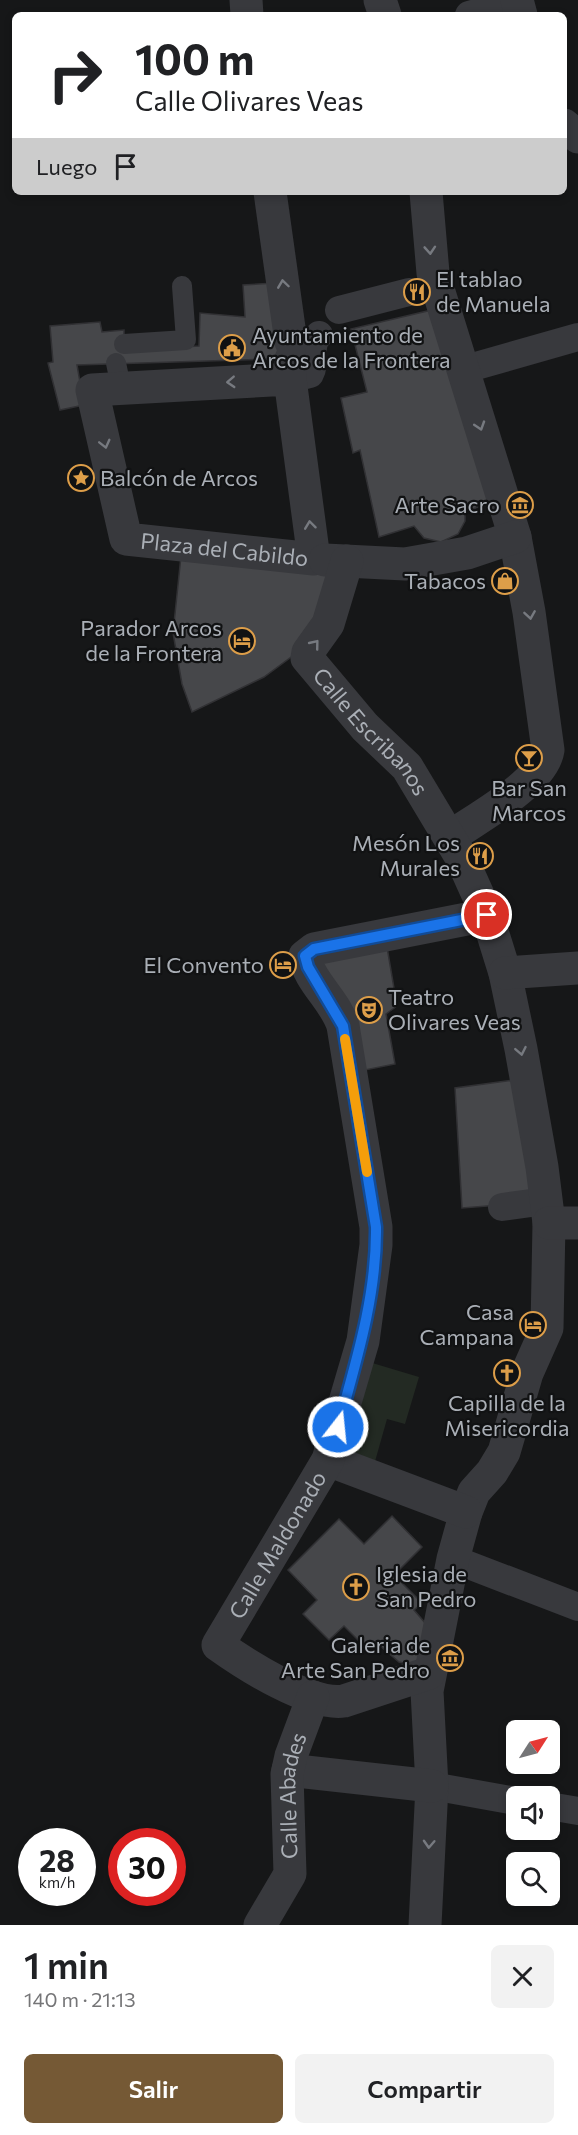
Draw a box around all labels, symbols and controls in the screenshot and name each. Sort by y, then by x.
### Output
text: 100 m [135,32,255,84]
icon: right [36,36,114,114]
text: Calle Olivares Veas [135,84,364,117]
icon: arrive [109,150,142,183]
text: Luego [36,153,97,180]
one-way arrow [423,246,436,255]
place label: El tablao de Manuela [436,265,550,317]
restaurant icon: El tablao de Manuela [402,277,432,307]
one-way arrow [277,280,289,289]
place label: Ayuntamiento de Arcos de la Frontera [252,321,450,373]
public building icon: Ayuntamiento de Arcos de la Frontera [217,333,247,363]
one-way arrow [227,376,236,389]
one-way arrow [473,420,485,431]
one-way arrow [98,438,111,448]
place icon: Balcón de Arcos [66,463,96,493]
place label: Balcón de Arcos [100,464,258,491]
museum icon: Arte Sacro [505,490,535,520]
place label: Arte Sacro [395,491,500,518]
one-way arrow [304,520,317,529]
street label: Plaza del Cabildo [139,527,310,571]
shop icon: Tabacos [490,566,520,596]
place label: Tabacos [404,567,486,594]
one-way arrow [523,610,535,620]
place label: Parador Arcos de la Frontera [80,614,222,666]
hotel icon: Parador Arcos de la Frontera [227,626,257,656]
one-way arrow [307,640,318,651]
street label: Calle Escribanos [308,662,435,800]
bar icon: Bar San Marcos [514,743,544,773]
place label: Bar San Marcos [491,774,567,826]
place label: Mesón Los Murales [352,829,460,881]
restaurant icon: Mesón Los Murales [465,841,495,871]
pin [461,889,512,940]
icon: arrive [470,898,503,931]
hotel icon: El Convento [268,950,298,980]
place label: El Convento [143,951,264,978]
place label: Teatro Olivares Veas [388,983,521,1035]
theatre icon: Teatro Olivares Veas [354,995,384,1025]
one-way arrow [514,1046,527,1056]
place label: Casa Campana [420,1298,514,1350]
hotel icon: Casa Campana [518,1310,548,1340]
church icon: Capilla de la Misericordia [492,1358,522,1388]
place label: Capilla de la Misericordia [444,1389,570,1441]
position arrow [306,1395,370,1459]
street label: Calle Maldonado [223,1466,331,1624]
place label: Iglesia de San Pedro [376,1560,477,1612]
church icon: Iglesia de San Pedro [341,1572,371,1602]
place label: Galeria de Arte San Pedro [281,1631,430,1683]
museum icon: Galeria de Arte San Pedro [435,1643,465,1673]
north arrow [506,1720,560,1774]
map controls [506,1720,560,1906]
street label: Calle Abades [273,1728,312,1859]
button: sound [506,1786,560,1840]
speed limit sign: 30 [108,1828,186,1906]
one-way arrow [422,1840,435,1849]
text: 28 [39,1841,75,1878]
button: search [506,1852,560,1906]
text: km/h [39,1873,75,1891]
text: 1 min [24,1942,109,1986]
button: close [491,1945,554,2008]
text: 140 m · 21:13 [24,1987,136,2011]
button: Salir [24,2054,283,2123]
button: Compartir [295,2054,554,2123]

